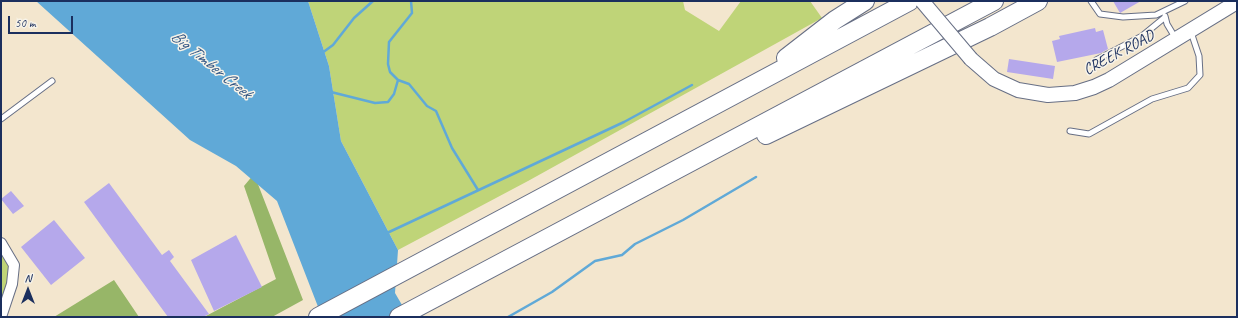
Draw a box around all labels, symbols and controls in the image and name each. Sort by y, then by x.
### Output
scale bar [10,8,75,34]
text: 50 m [15,15,35,31]
water label: Big Timber Creek [167,26,255,104]
street label: CREEK ROAD [1080,26,1158,80]
north arrow [8,270,48,310]
text: N [25,271,31,285]

